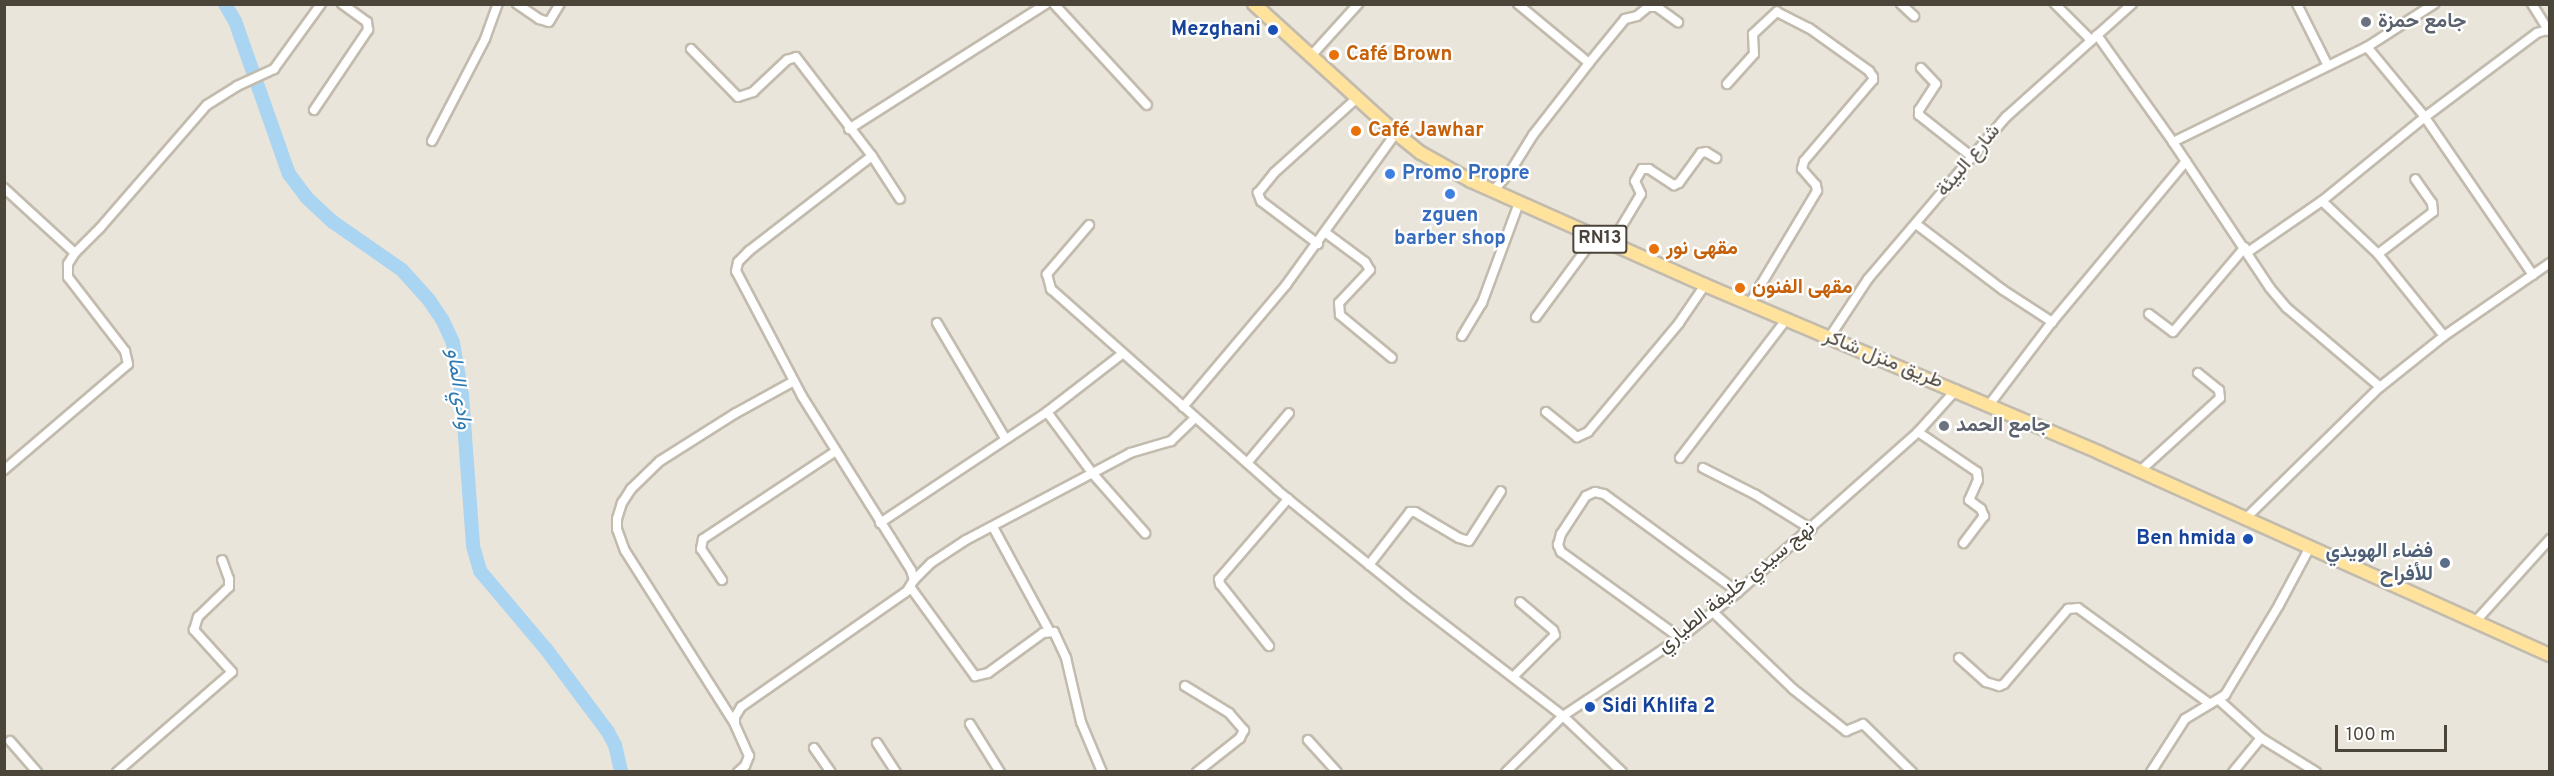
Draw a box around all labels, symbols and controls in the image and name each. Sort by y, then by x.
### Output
place label: جامع حمزة [2378,10,2466,34]
marker: جامع حمزة [2359,15,2373,29]
place label: Mezghani [1171,18,1261,42]
marker: Mezghani [1266,23,1280,37]
place label: Café Brown [1346,43,1452,67]
marker: Café Brown [1327,48,1341,62]
place label: Café Jawhar [1368,119,1483,143]
street label: شارع البيئة [1932,120,2006,202]
marker: Café Jawhar [1349,124,1363,138]
place label: Promo Propre [1402,162,1530,186]
marker: Promo Propre [1383,167,1397,181]
marker: zguen barber shop [1443,187,1457,201]
place label: zguen barber shop [1394,204,1506,251]
road number: RN13 [1572,224,1628,254]
place label: مقهى نور [1666,237,1738,261]
marker: مقهى نور [1647,242,1661,256]
place label: مقهى الفنون [1752,276,1853,300]
marker: مقهى الفنون [1733,281,1747,295]
street label: طريق منزل شاكر [1820,325,1946,395]
water label: وادي الماو [440,347,476,431]
place label: جامع الحمد [1956,414,2050,438]
marker: جامع الحمد [1937,419,1951,433]
street label: نهج سيدي خليفة الطياري [1653,517,1821,659]
place label: Ben hmida [2136,527,2236,551]
marker: Ben hmida [2241,532,2255,546]
place label: فضاء الهويدي للأفراح [2325,540,2433,587]
marker: فضاء الهويدي للأفراح [2438,556,2452,570]
place label: Sidi Khlifa 2 [1602,695,1715,719]
marker: Sidi Khlifa 2 [1583,700,1597,714]
scale bar [2338,713,2450,751]
text: 100 m [2346,724,2395,747]

